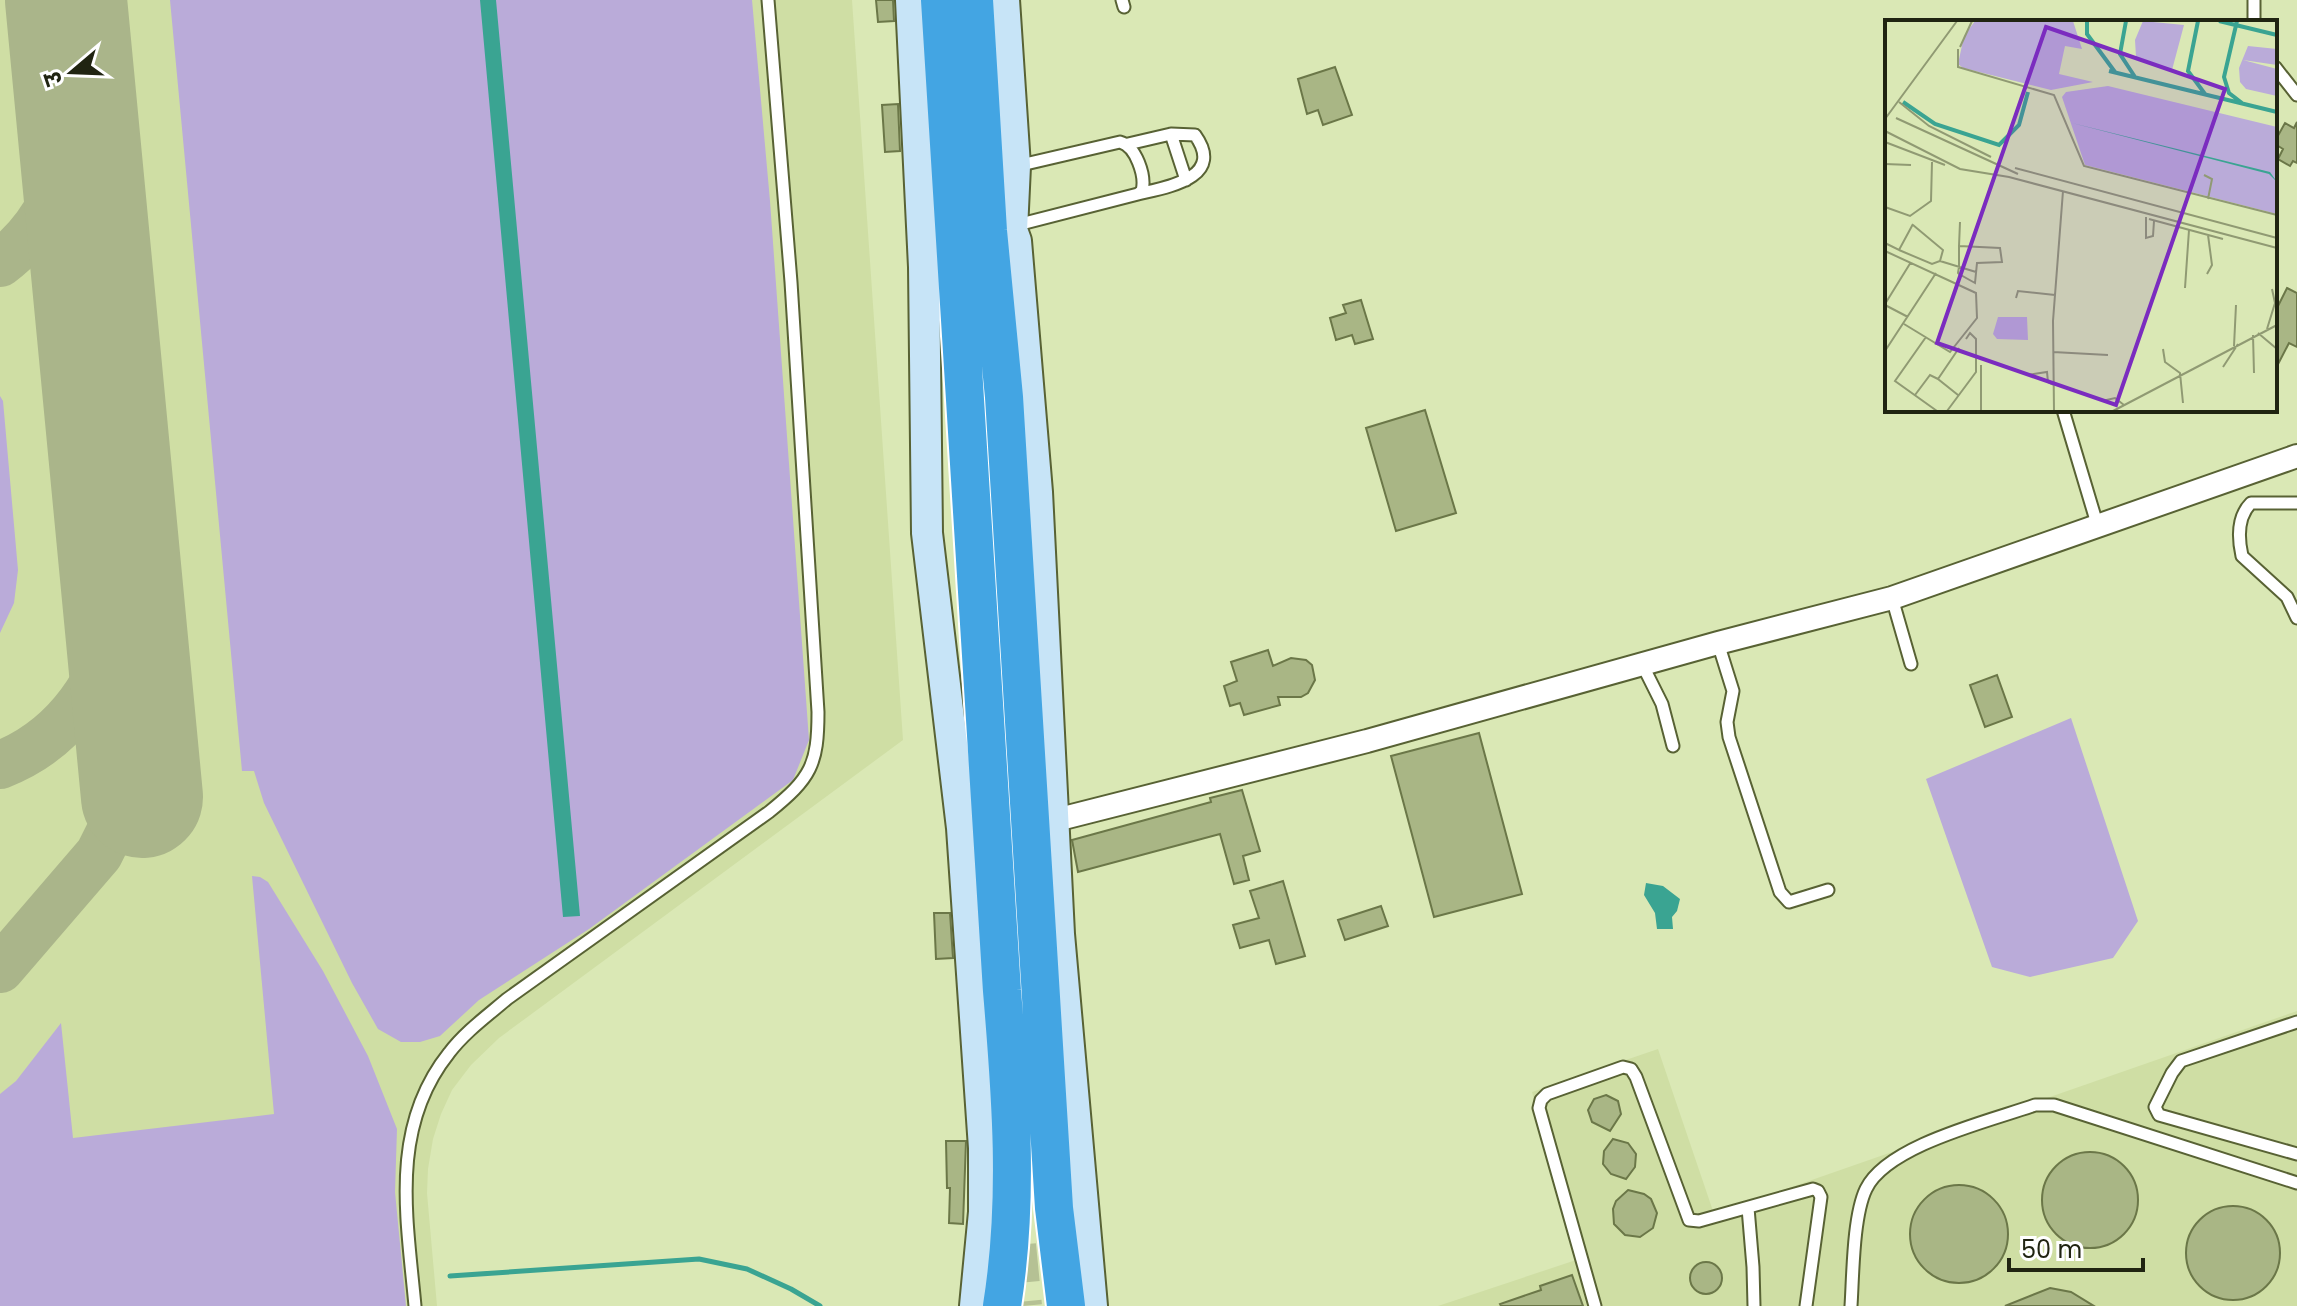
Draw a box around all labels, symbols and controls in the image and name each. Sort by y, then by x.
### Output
inset map [1885,20,2277,412]
north arrow [32,32,112,112]
text: उ [37,67,71,90]
scale bar [2009,1222,2143,1272]
text: 50 m [2021,1233,2082,1266]

